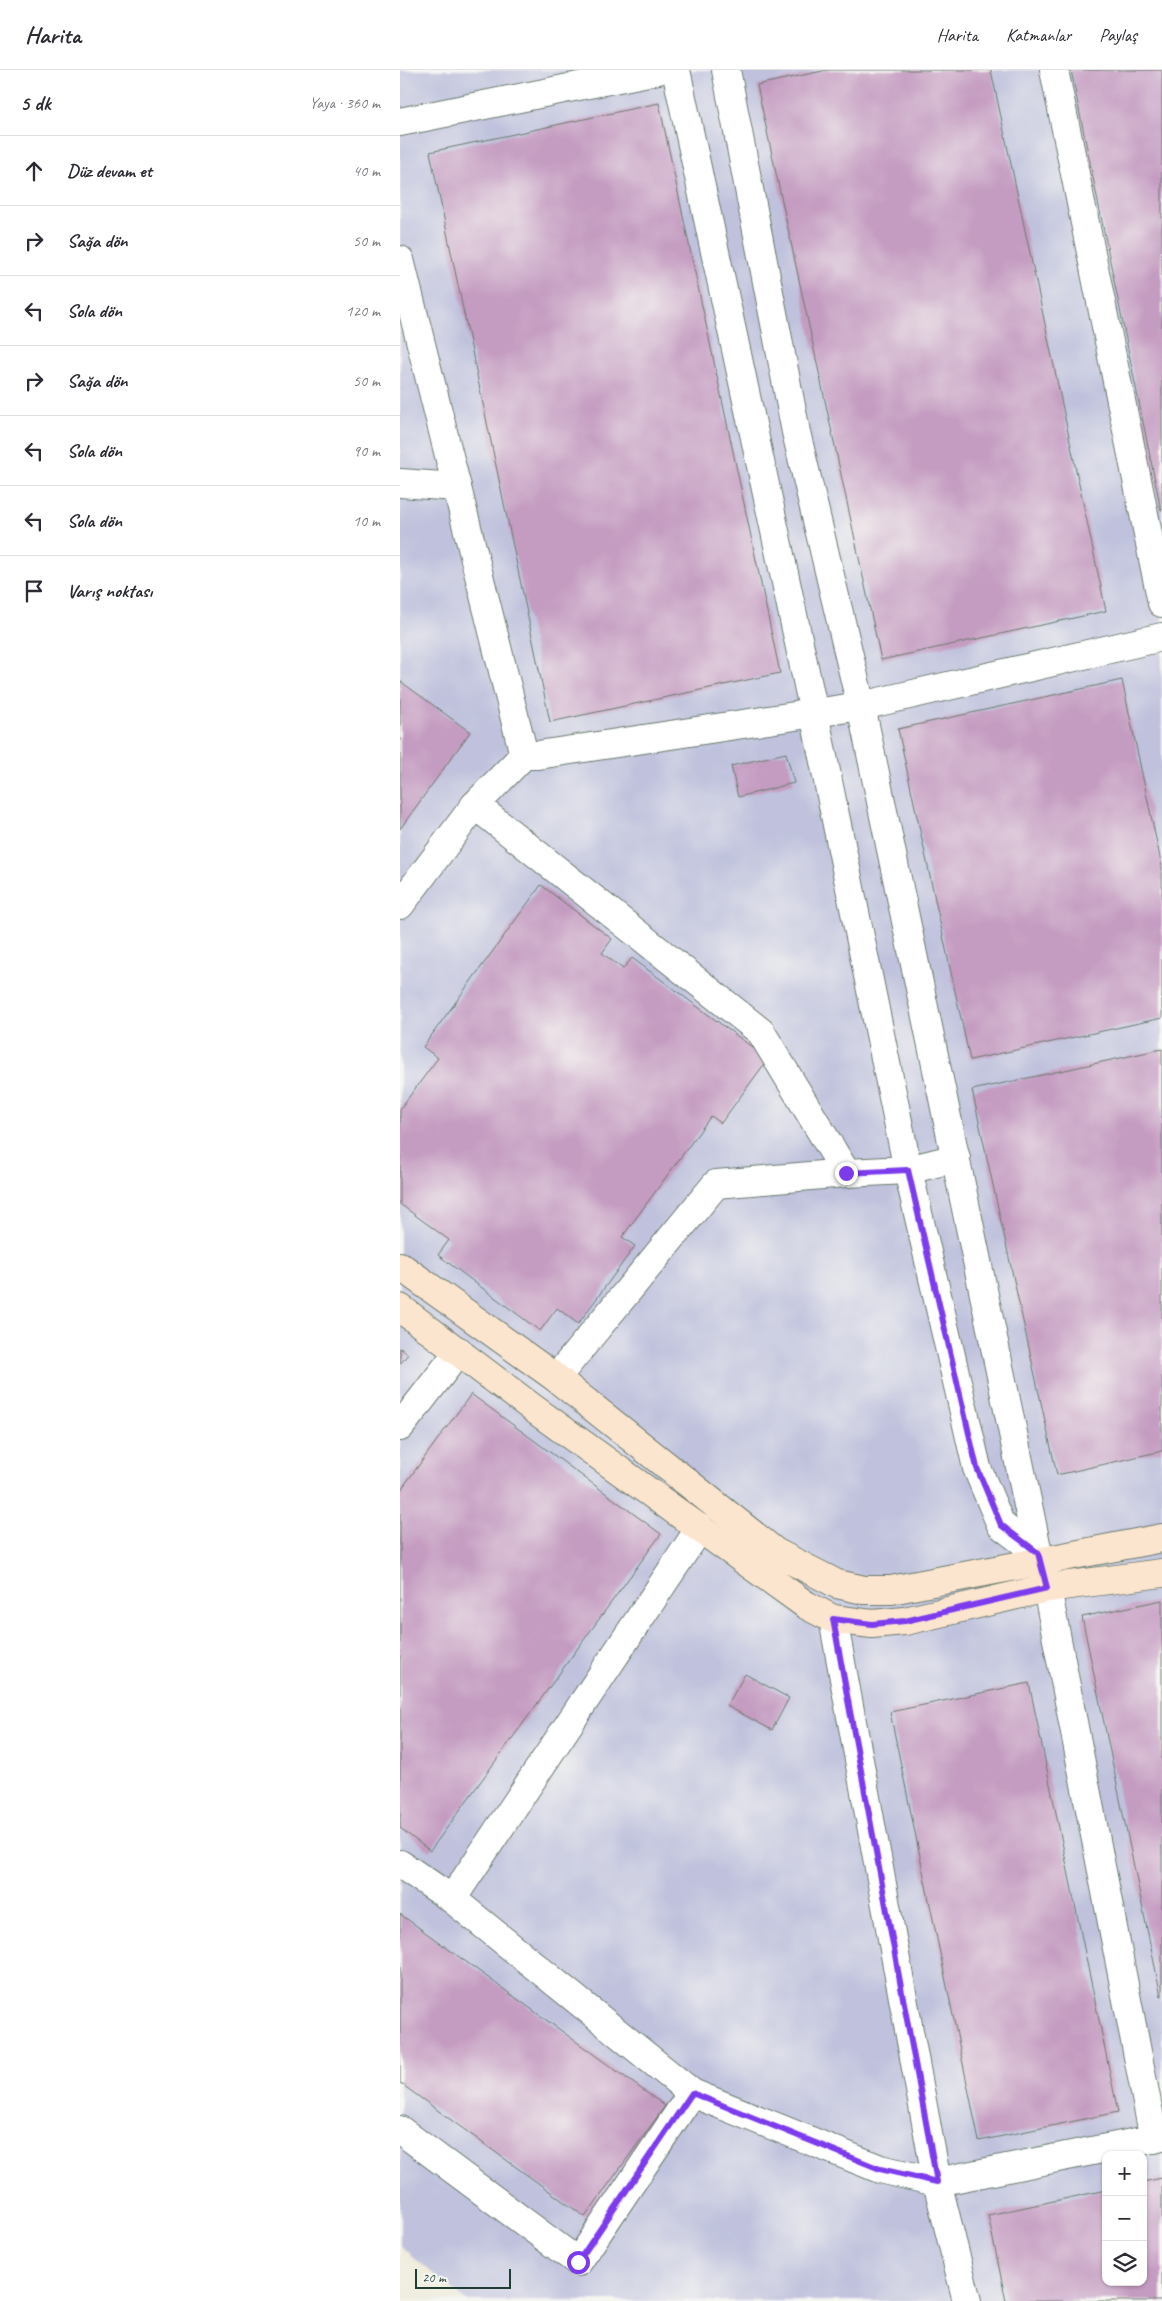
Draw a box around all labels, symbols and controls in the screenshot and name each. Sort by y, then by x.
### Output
text: Harita [25,20,81,50]
text: Harita [937,24,978,46]
text: Katmanlar [1006,24,1071,46]
text: Paylaş [1099,24,1137,46]
text: 5 dk [20,90,51,116]
text: Yaya · 360 m [309,93,380,113]
icon: ahead [20,157,48,185]
text: Düz devam et [67,159,152,183]
text: 40 m [353,161,380,181]
icon: right [20,227,48,255]
text: Sağa dön [67,229,128,253]
text: 50 m [353,231,380,251]
icon: left [20,297,48,325]
text: Sola dön [67,299,122,323]
text: 120 m [346,301,380,321]
icon: right [20,367,48,395]
text: Sağa dön [67,369,128,393]
text: 50 m [353,371,380,391]
icon: left [20,437,48,465]
text: Sola dön [67,439,122,463]
text: 90 m [353,441,380,461]
icon: left [20,507,48,535]
text: Sola dön [67,509,122,533]
text: 10 m [353,511,380,531]
icon: arrive [20,577,48,605]
text: Varış noktası [67,579,152,603]
route end [835,1162,858,1185]
map controls [1102,2151,1147,2286]
button: + [1102,2151,1147,2196]
button: − [1102,2196,1147,2241]
button: layers [1102,2241,1147,2286]
route start [567,2251,590,2274]
scale bar [415,2266,511,2289]
text: 20 m [422,2269,446,2286]

